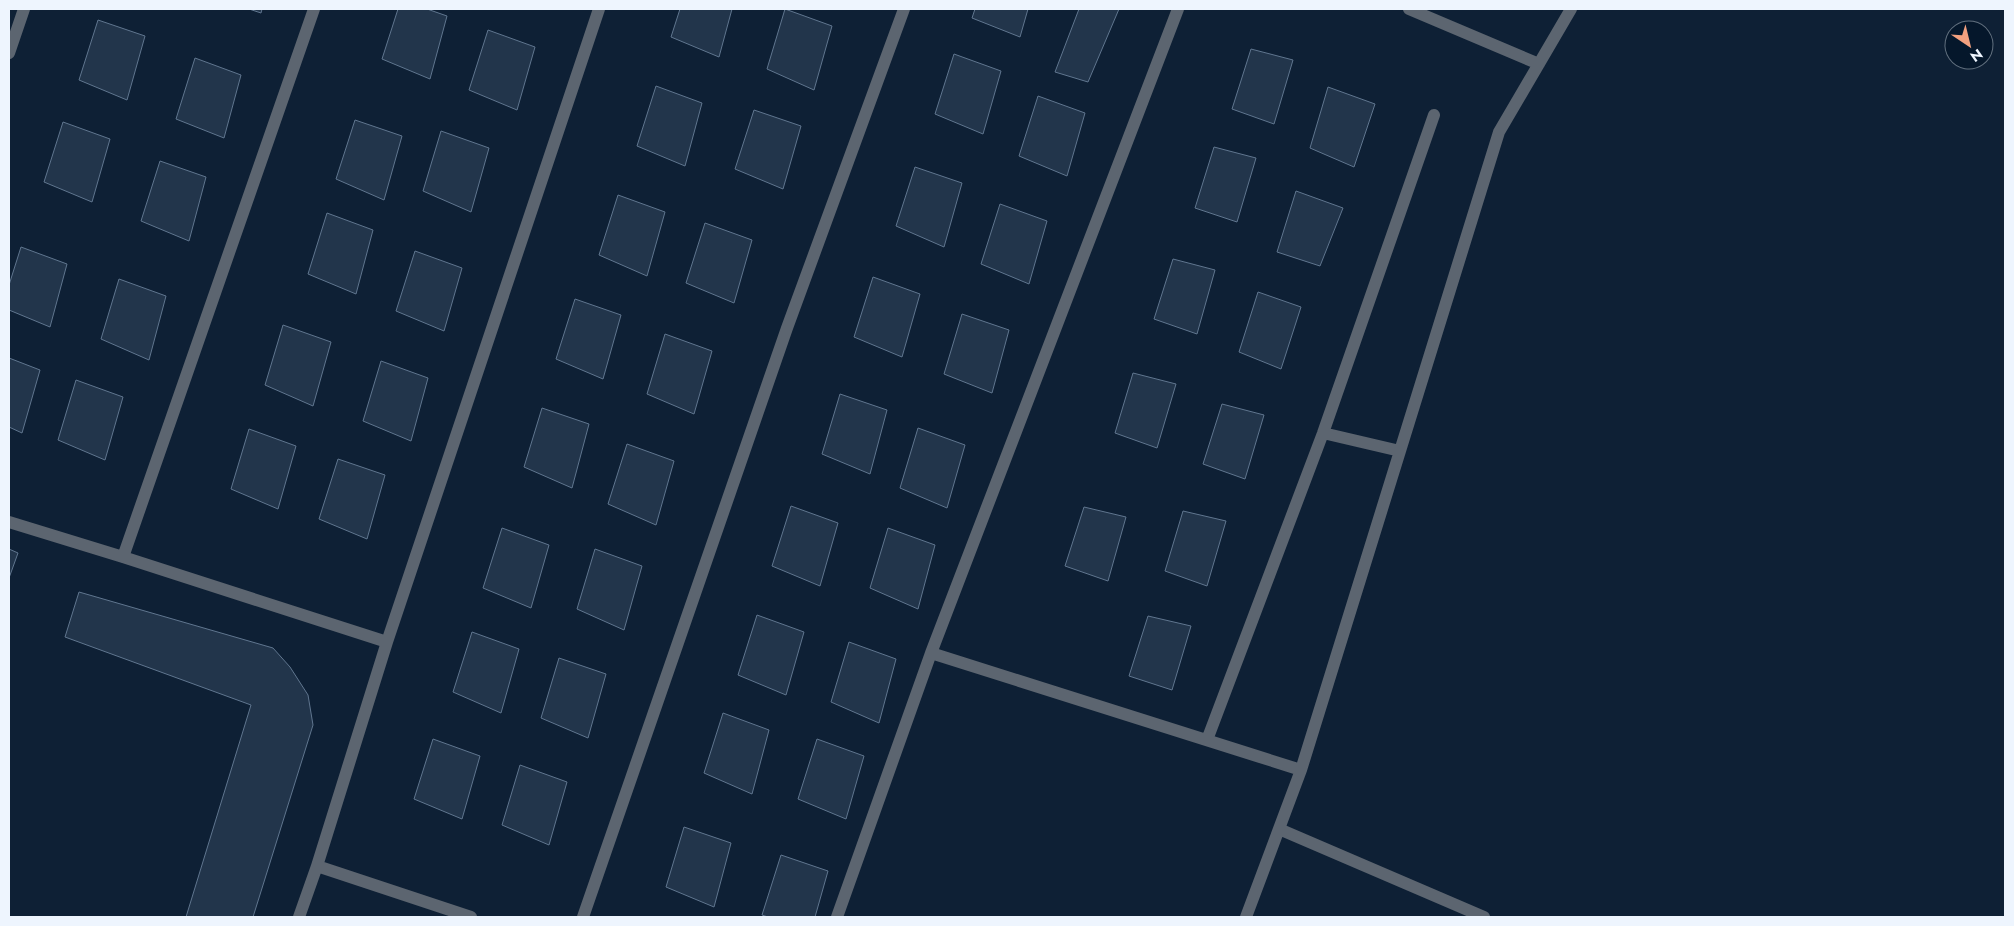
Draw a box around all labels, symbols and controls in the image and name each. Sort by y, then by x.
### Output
north arrow [1944,20,1994,70]
text: N [1966,44,1987,67]

